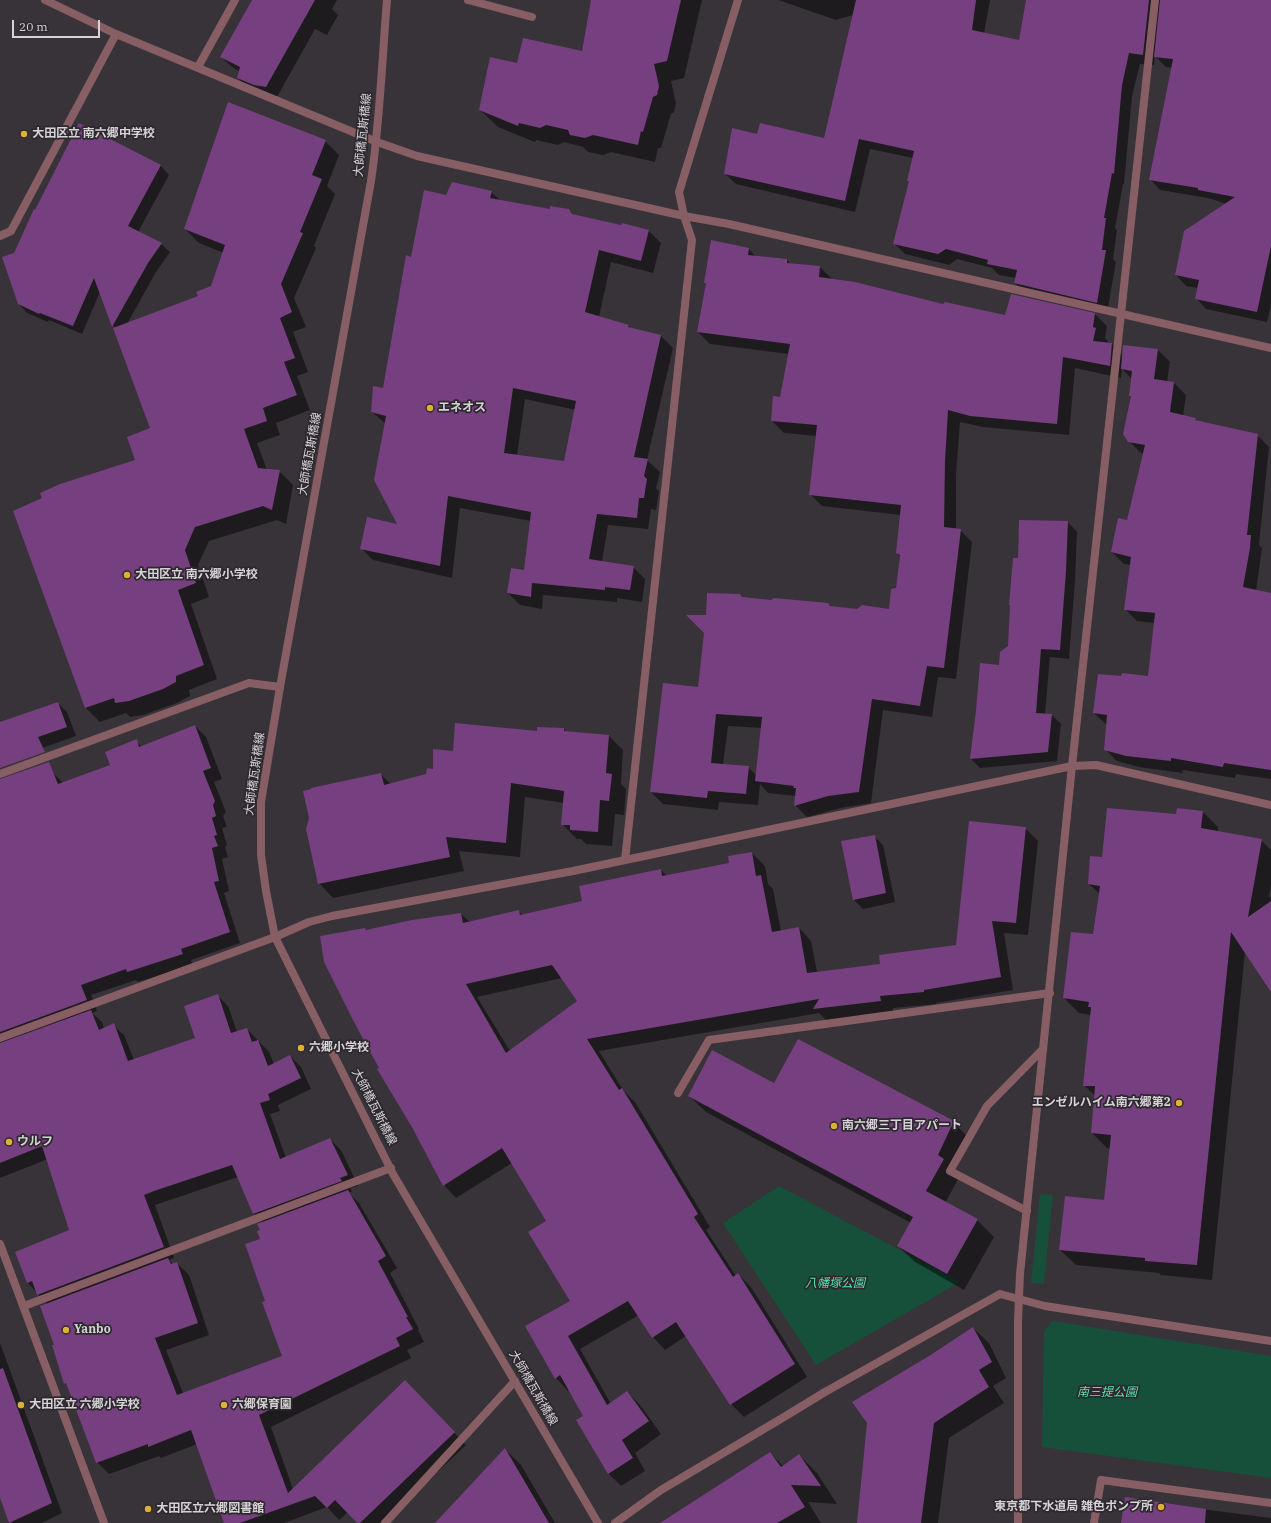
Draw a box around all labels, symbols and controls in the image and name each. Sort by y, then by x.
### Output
scale bar [14,12,102,38]
text: 20 m [19,19,48,34]
street label: 大師橋瓦斯橋線 [351,92,375,178]
place label: 大田区立 南六郷中学校 [32,127,155,141]
marker: 大田区立 南六郷中学校 [19,129,29,139]
place label: エネオス [438,401,486,415]
marker: エネオス [425,403,435,413]
street label: 大師橋瓦斯橋線 [296,411,324,497]
place label: 大田区立 南六郷小学校 [135,568,258,582]
marker: 大田区立 南六郷小学校 [122,570,132,580]
street label: 大師橋瓦斯橋線 [242,731,268,817]
place label: 六郷小学校 [309,1041,369,1055]
marker: 六郷小学校 [296,1043,306,1053]
street label: 大師橋瓦斯橋線 [349,1066,399,1148]
place label: エンゼルハイム南六郷第2 [1032,1096,1171,1110]
marker: エンゼルハイム南六郷第2 [1174,1098,1184,1108]
place label: 南六郷三丁目アパート [842,1119,962,1133]
marker: 南六郷三丁目アパート [829,1121,839,1131]
place label: ウルフ [17,1135,53,1149]
marker: ウルフ [4,1137,14,1147]
park label: 八幡塚公園 [805,1277,865,1291]
place label: Yanbo [74,1323,111,1337]
marker: Yanbo [61,1325,71,1335]
street label: 大師橋瓦斯橋線 [506,1348,560,1428]
park label: 南三提公園 [1077,1386,1137,1400]
place label: 大田区立 六郷小学校 [29,1398,140,1412]
place label: 六郷保育園 [232,1398,292,1412]
marker: 大田区立 六郷小学校 [16,1400,26,1410]
marker: 六郷保育園 [219,1400,229,1410]
place label: 東京都下水道局 雑色ポンプ所 [994,1500,1153,1514]
place label: 大田区立六郷図書館 [156,1502,264,1516]
marker: 東京都下水道局 雑色ポンプ所 [1156,1502,1166,1512]
marker: 大田区立六郷図書館 [143,1504,153,1514]

